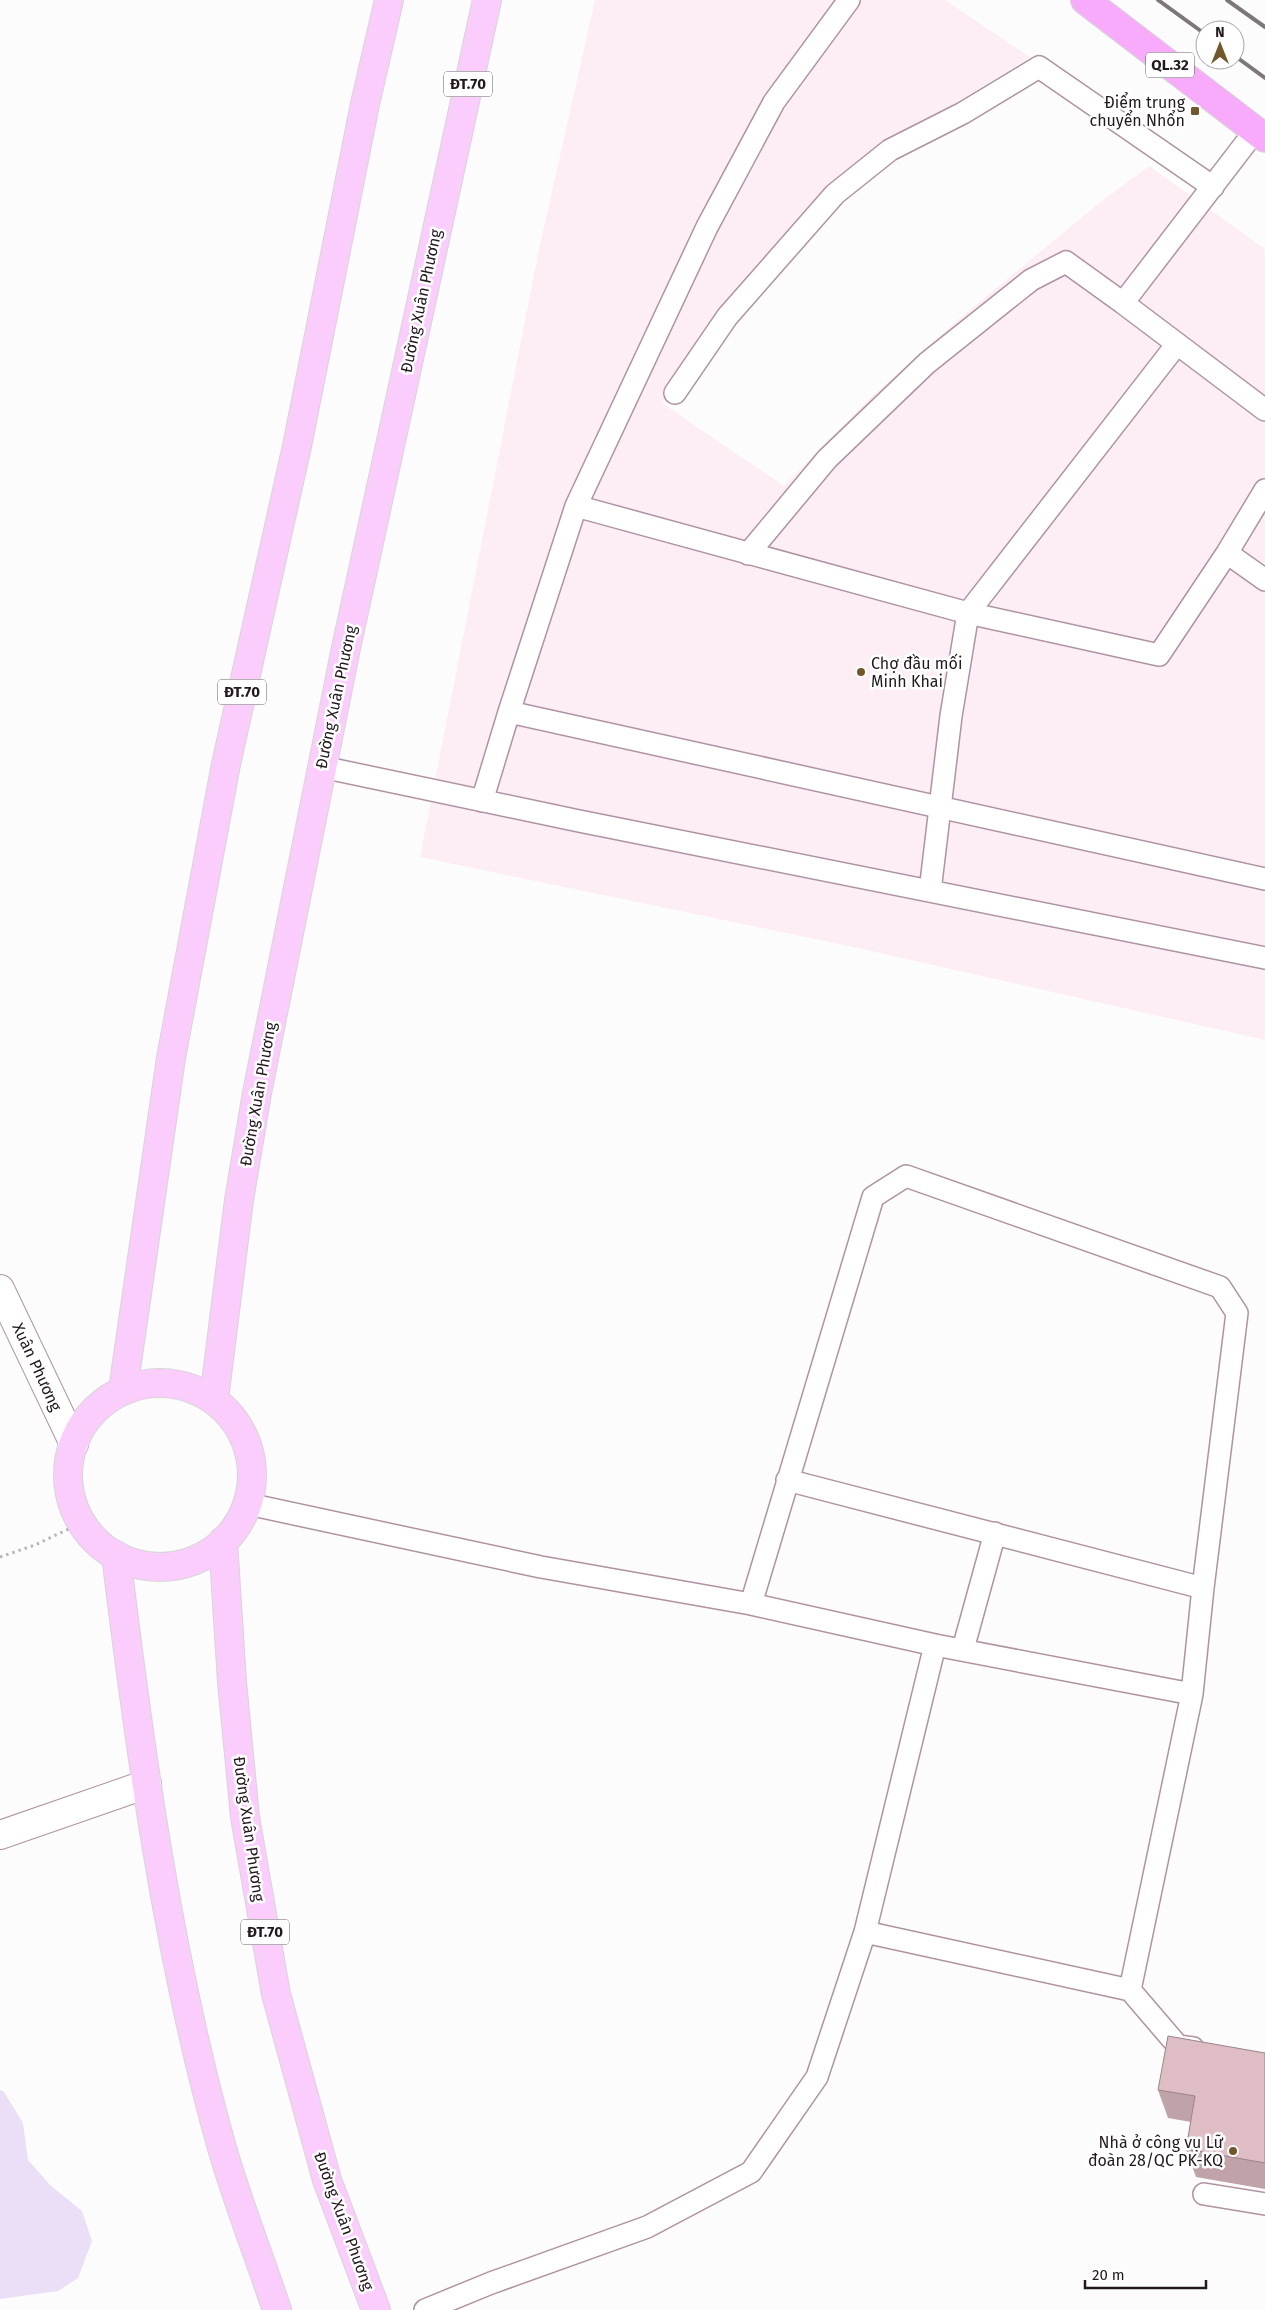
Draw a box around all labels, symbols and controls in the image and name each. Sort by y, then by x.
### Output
north arrow [1195,20,1245,70]
text: N [1215,24,1225,41]
road number: QL.32 [1146,52,1194,78]
road number: ĐT.70 [444,72,492,96]
place label: Điểm trung chuyển Nhổn [1089,92,1186,130]
marker: Điểm trung chuyển Nhổn [1189,105,1201,117]
street label: Đường Xuân Phương [397,227,446,375]
street label: Đường Xuân Phương [312,623,361,771]
place label: Chợ đầu mối Minh Khai [871,653,962,691]
marker: Chợ đầu mối Minh Khai [855,666,867,678]
road number: ĐT.70 [218,680,266,704]
street label: Đường Xuân Phương [236,1020,280,1168]
street label: Xuân Phương [8,1320,66,1415]
street label: Đường Xuân Phương [229,1755,269,1903]
road number: ĐT.70 [241,1920,289,1944]
place label: Nhà ở công vụ Lữ đoàn 28/QC PK-KQ [1088,2133,1223,2170]
marker: Nhà ở công vụ Lữ đoàn 28/QC PK-KQ [1227,2145,1239,2157]
street label: Đường Xuân Phương [310,2149,378,2294]
scale bar [1085,2258,1206,2290]
text: 20 m [1092,2266,1125,2284]

